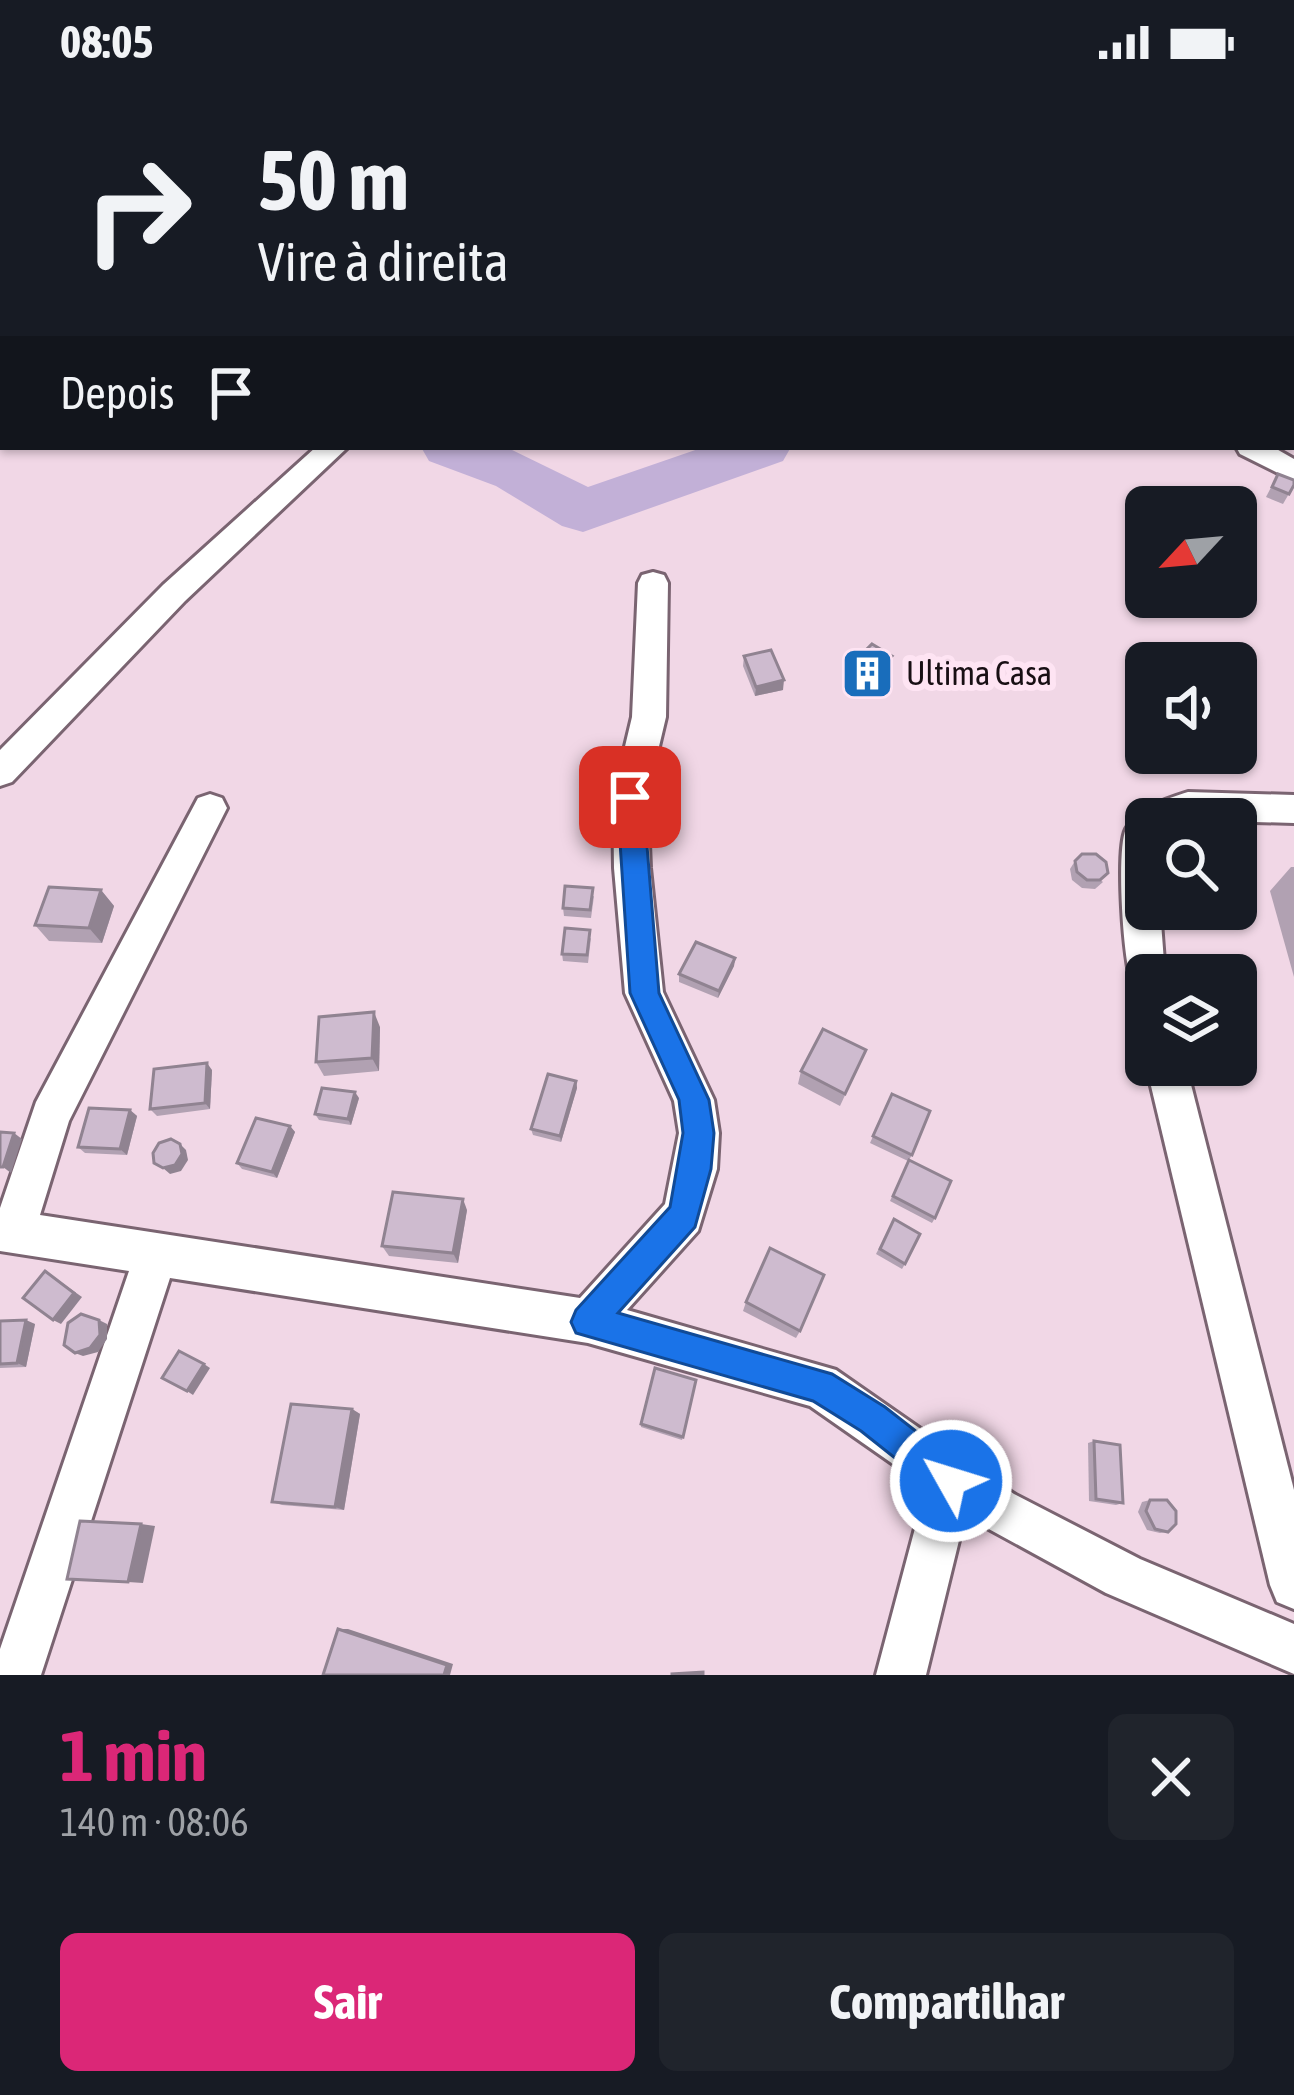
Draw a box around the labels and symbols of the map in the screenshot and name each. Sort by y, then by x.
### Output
north arrow [1125,486,1257,618]
building icon: Ultima Casa [839,645,895,701]
place label: Ultima Casa [906,654,1052,692]
pin [579,746,681,848]
position arrow [888,1418,1014,1544]

